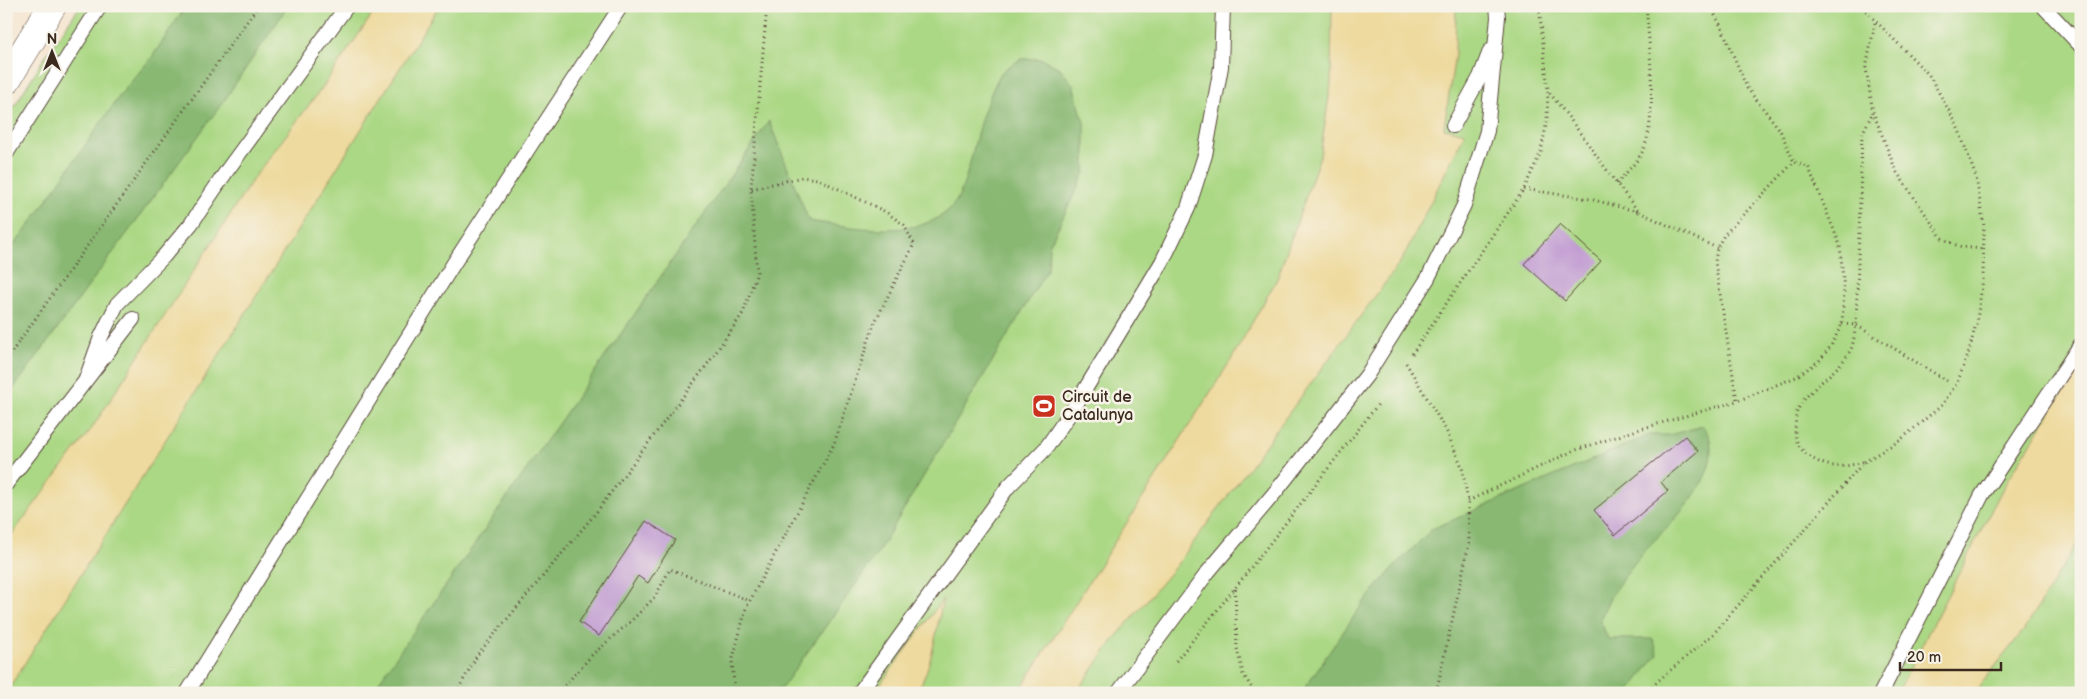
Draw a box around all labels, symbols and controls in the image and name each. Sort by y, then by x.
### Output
north arrow [28,28,78,78]
text: N [47,31,57,48]
place label: Circuit de Catalunya [1062,388,1133,425]
sports icon: Circuit de Catalunya [1031,393,1057,419]
scale bar [1900,639,2001,671]
text: 20 m [1907,648,1941,667]

